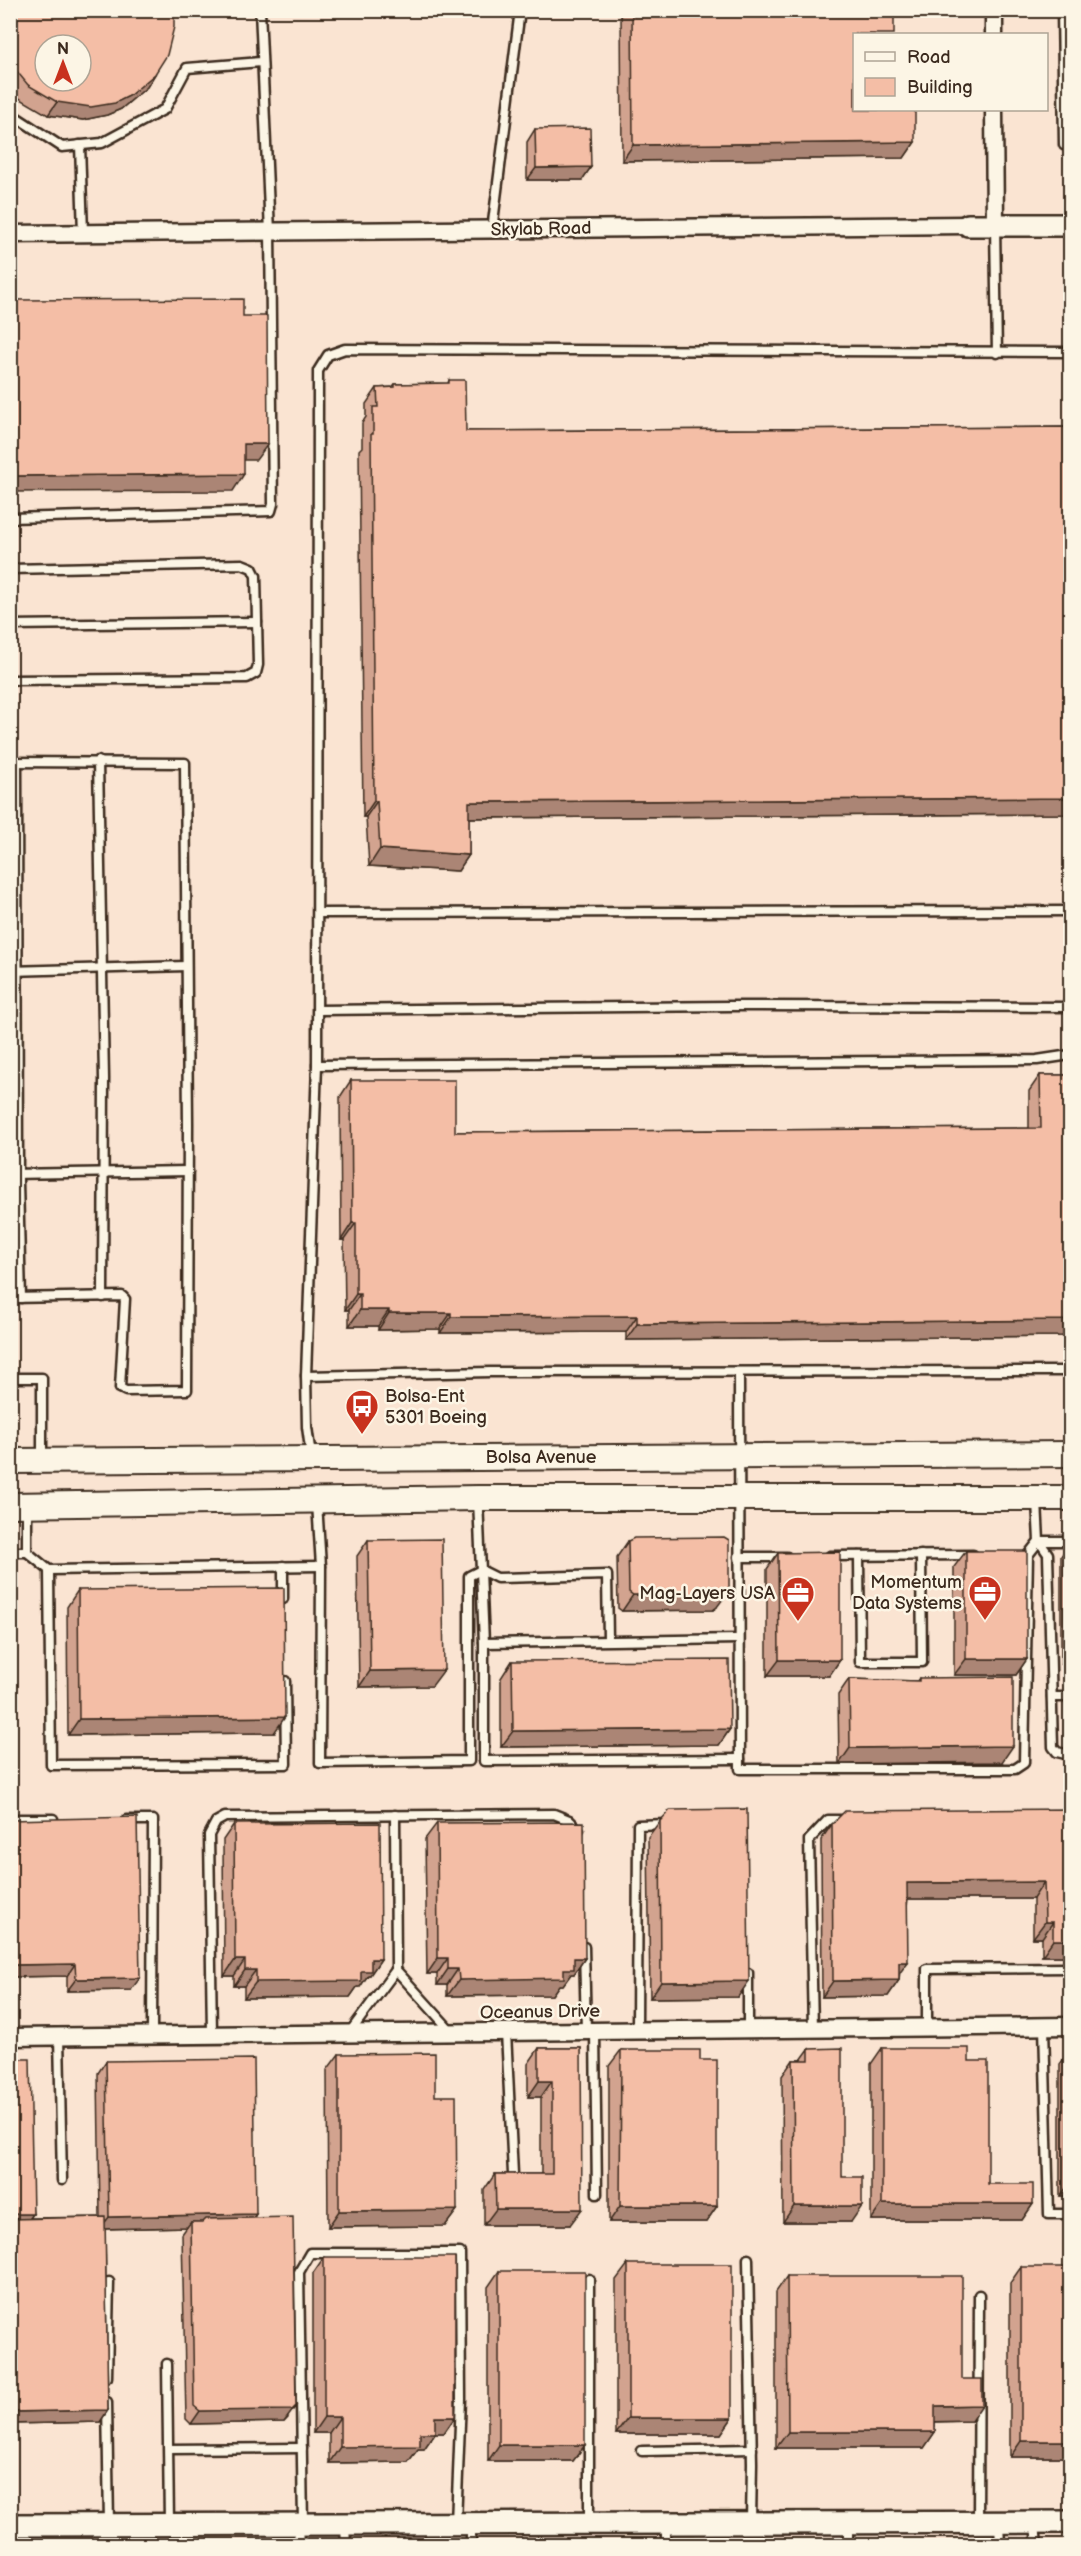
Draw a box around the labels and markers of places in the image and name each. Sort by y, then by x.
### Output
place label: Bolsa-Ent 5301 Boeing [385,1386,487,1428]
bus stop icon: Bolsa-Ent 5301 Boeing [344,1388,380,1435]
place label: Momentum Data Systems [852,1572,962,1614]
office icon: Momentum Data Systems [967,1574,1003,1621]
office icon: Mag-Layers USA [780,1575,816,1622]
place label: Mag-Layers USA [639,1583,775,1604]

